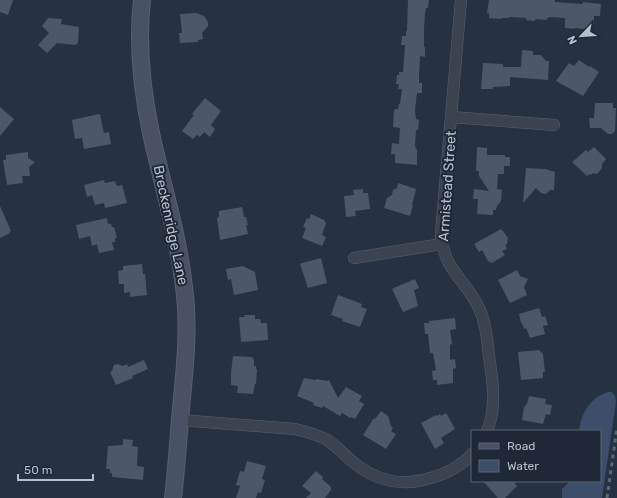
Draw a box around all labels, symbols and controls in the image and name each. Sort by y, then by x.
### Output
north arrow [561,16,601,56]
text: N [565,34,580,46]
street label: Armistead Street [435,130,460,242]
street label: Breckenridge Lane [150,164,192,287]
legend [471,430,601,482]
text: Road [507,439,535,453]
scale bar [18,456,93,482]
text: Water [507,459,539,473]
text: 50 m [24,463,52,477]

